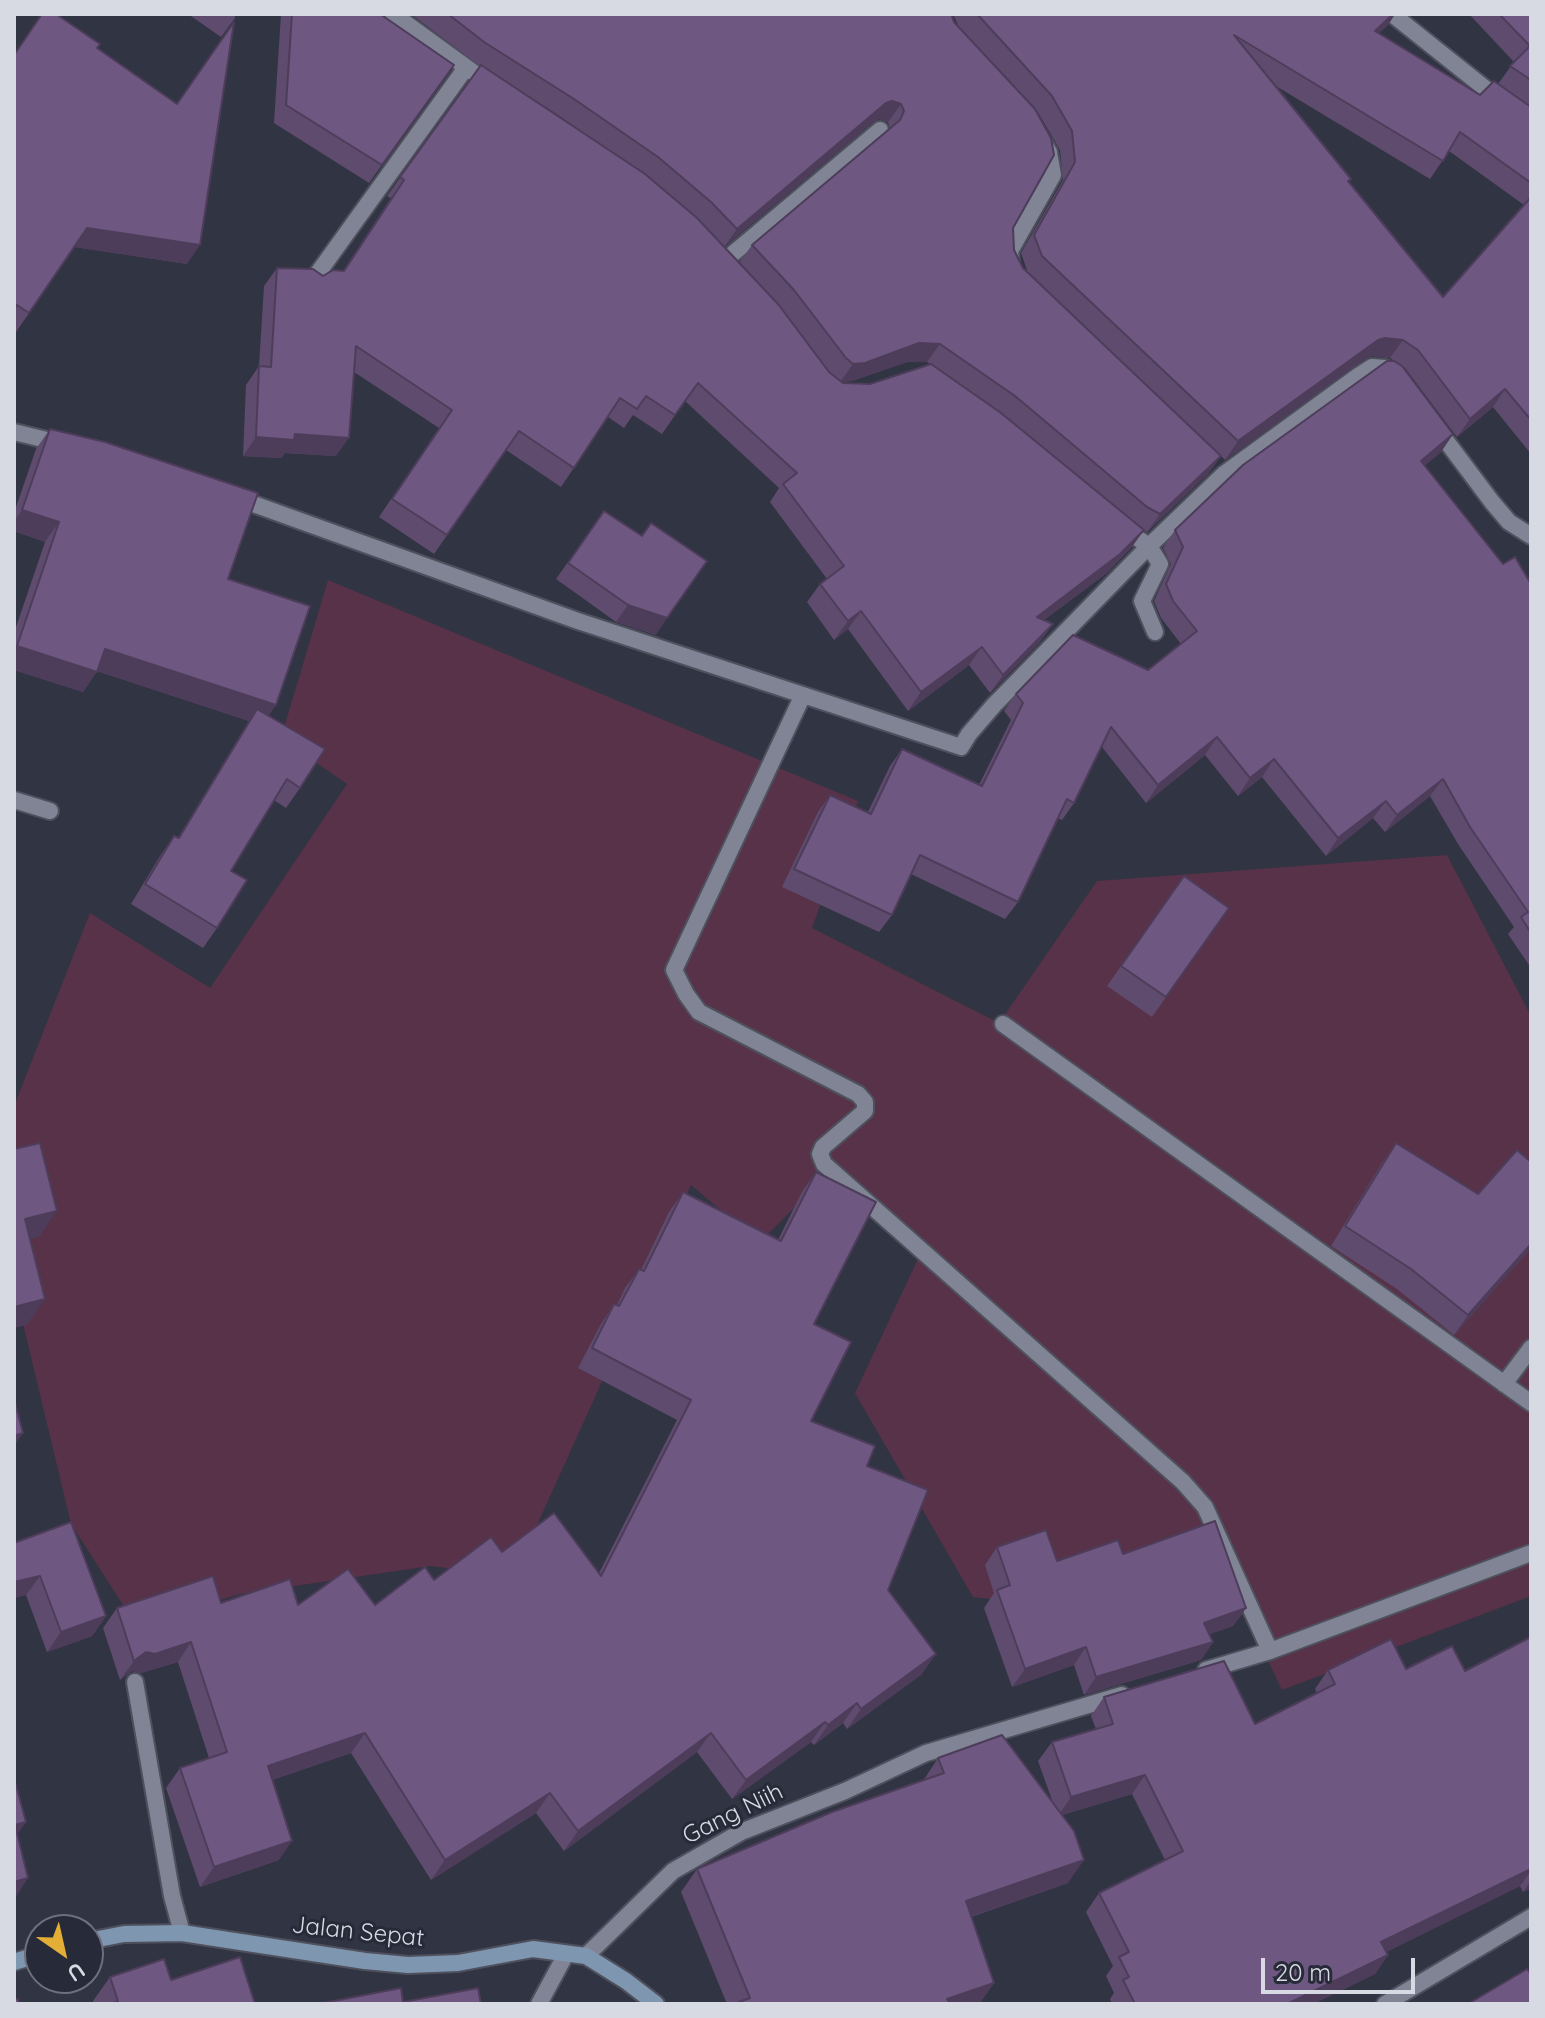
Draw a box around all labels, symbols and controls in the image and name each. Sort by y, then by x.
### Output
street label: Gang Niih [678,1777,788,1851]
street label: Jalan Sepat [290,1911,426,1953]
north arrow [24,1914,104,1994]
scale bar [1265,1942,1419,1992]
text: U [62,1956,91,1988]
text: 20 m [1275,1957,1331,1987]

